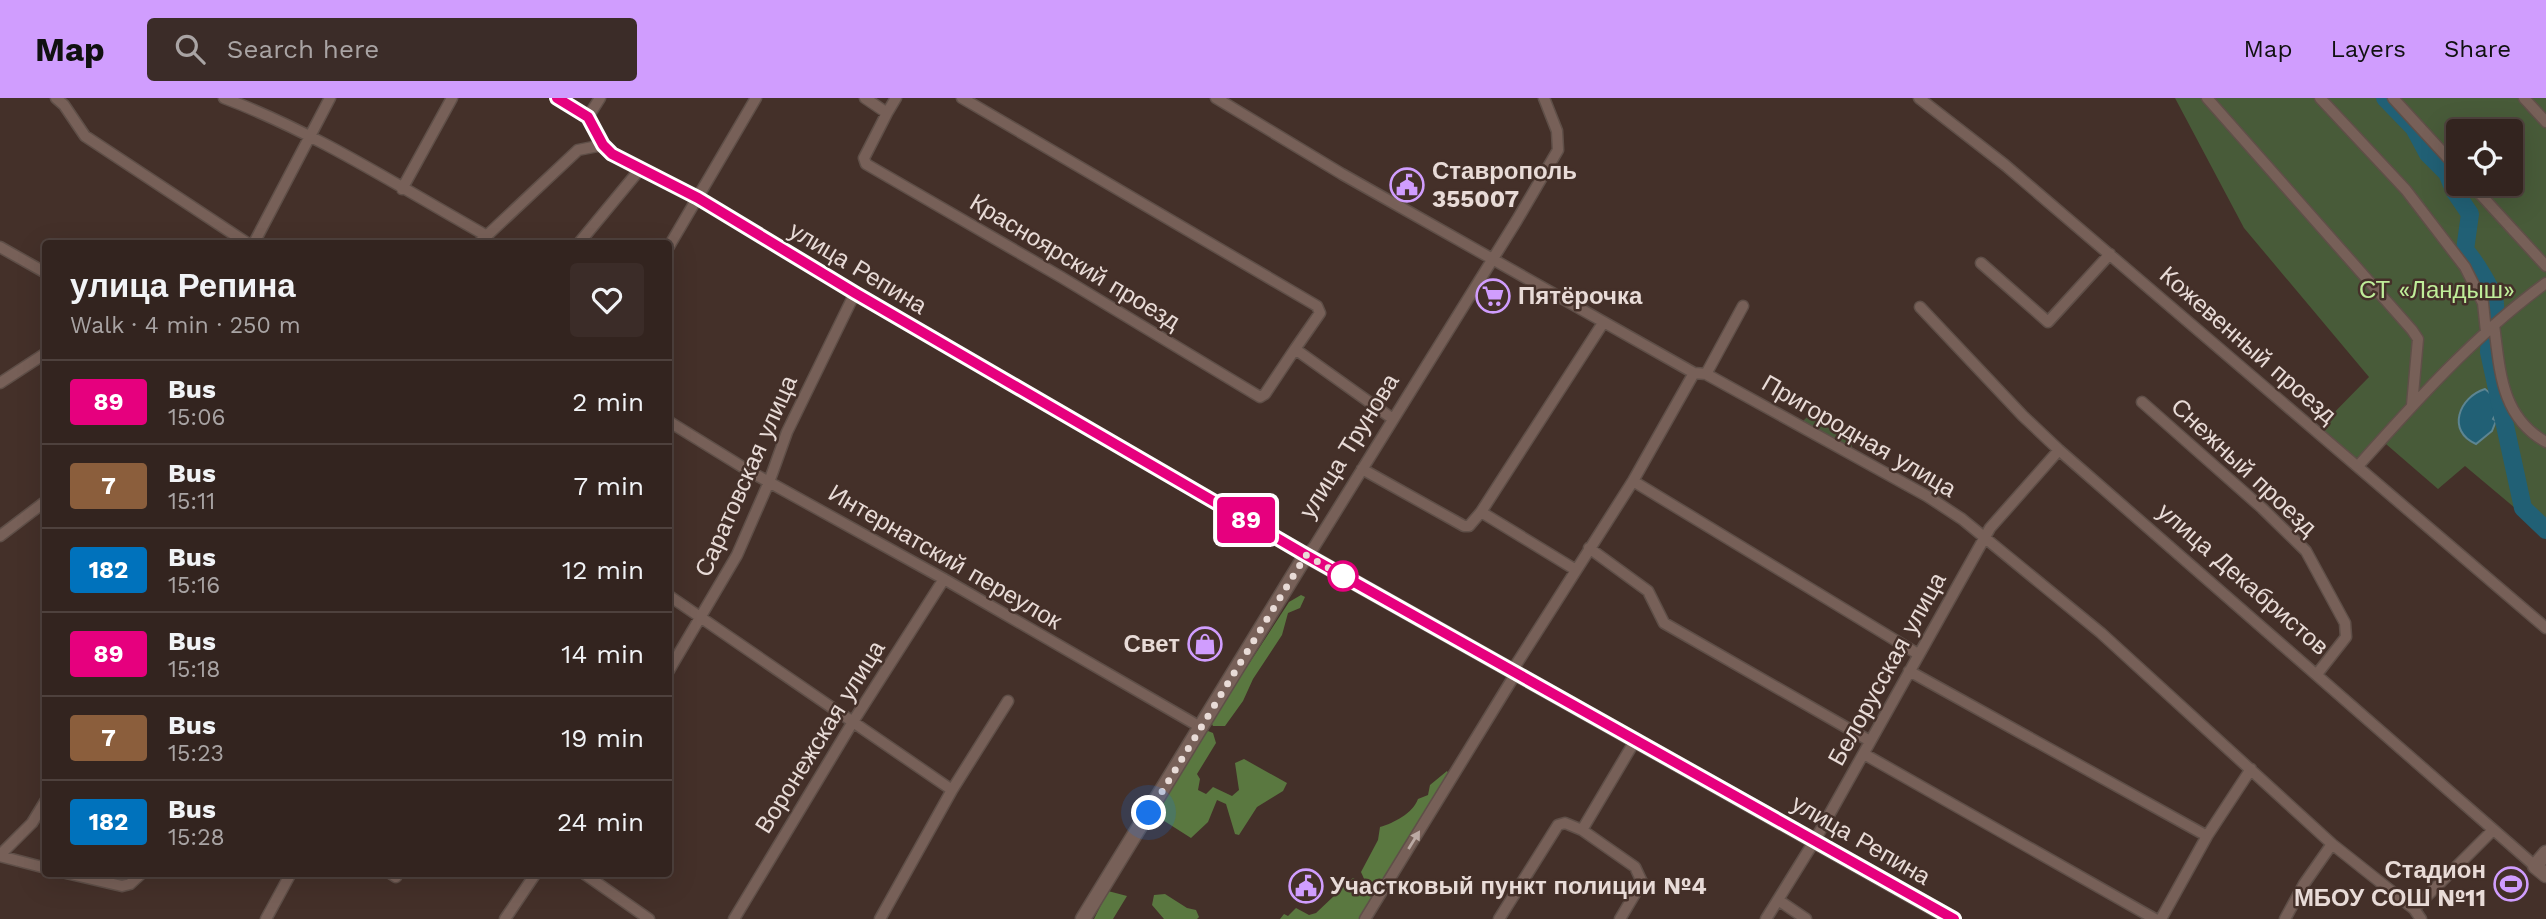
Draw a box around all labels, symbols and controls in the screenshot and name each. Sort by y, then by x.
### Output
search box [147,18,637,81]
text: Map [35,30,105,69]
icon: search [171,30,209,68]
text: Search here [227,34,379,64]
text: Map [2244,35,2292,63]
text: Layers [2330,35,2406,63]
text: Share [2444,35,2511,63]
map controls [2446,119,2523,196]
button: locate [2446,119,2523,196]
place label: Ставрополь 355007 [1432,157,1577,213]
public building icon: Ставрополь 355007 [1388,166,1426,204]
street label: Красноярский проезд [965,188,1185,336]
street label: улица Репина [784,216,932,320]
street label: Кожевенный проезд [2154,261,2342,429]
button: heart [570,263,644,337]
text: улица Репина [70,266,296,305]
park label: СТ «Ландыш» [2359,276,2515,304]
supermarket icon: Пятёрочка [1474,277,1512,315]
place label: Пятёрочка [1518,282,1643,310]
text: Walk · 4 min · 250 m [70,312,301,339]
street label: улица Трунова [1293,368,1405,523]
street label: Пригородная улица [1757,369,1962,503]
street label: Саратовская улица [689,371,803,581]
text: Bus [168,374,216,404]
text: 2 min [572,387,644,417]
text: 89 [94,388,123,416]
street label: Снежный проезд [2165,392,2323,542]
text: 15:06 [168,404,225,431]
text: Bus [168,458,216,488]
text: 7 min [574,471,644,501]
text: 7 [101,472,116,500]
street label: Интернатский переулок [823,479,1067,636]
text: 15:11 [168,488,215,515]
line badge: 89 [1214,497,1278,543]
street label: улица Декабристов [2152,497,2334,661]
text: 89 [1231,506,1261,534]
text: Bus [168,542,216,572]
text: 12 min [562,555,644,585]
text: 182 [89,556,128,584]
unlabelled marker [1328,561,1358,591]
street label: Белорусская улица [1822,567,1952,770]
text: 15:16 [168,572,220,599]
shop icon: Свет [1186,625,1224,663]
text: Bus [168,626,216,656]
place label: Свет [1123,630,1180,658]
street label: Воронежская улица [749,635,891,839]
text: 14 min [561,639,644,669]
text: 89 [94,640,123,668]
text: 15:18 [168,656,220,683]
text: Bus [168,710,216,740]
text: 19 min [561,723,644,753]
text: 7 [101,724,116,752]
text: 15:23 [168,740,224,767]
street label: улица Репина [1787,789,1936,891]
text: Bus [168,794,216,824]
your location [1131,795,1166,830]
text: 24 min [557,807,644,837]
text: 182 [89,808,128,836]
text: 15:28 [168,824,225,851]
one-way arrow [1408,831,1421,850]
place label: Стадион МБОУ СОШ №11 [2294,856,2486,912]
sports icon: Стадион МБОУ СОШ №11 [2492,865,2530,903]
public building icon: Участковый пункт полиции №4 [1287,867,1325,905]
place label: Участковый пункт полиции №4 [1330,872,1707,900]

